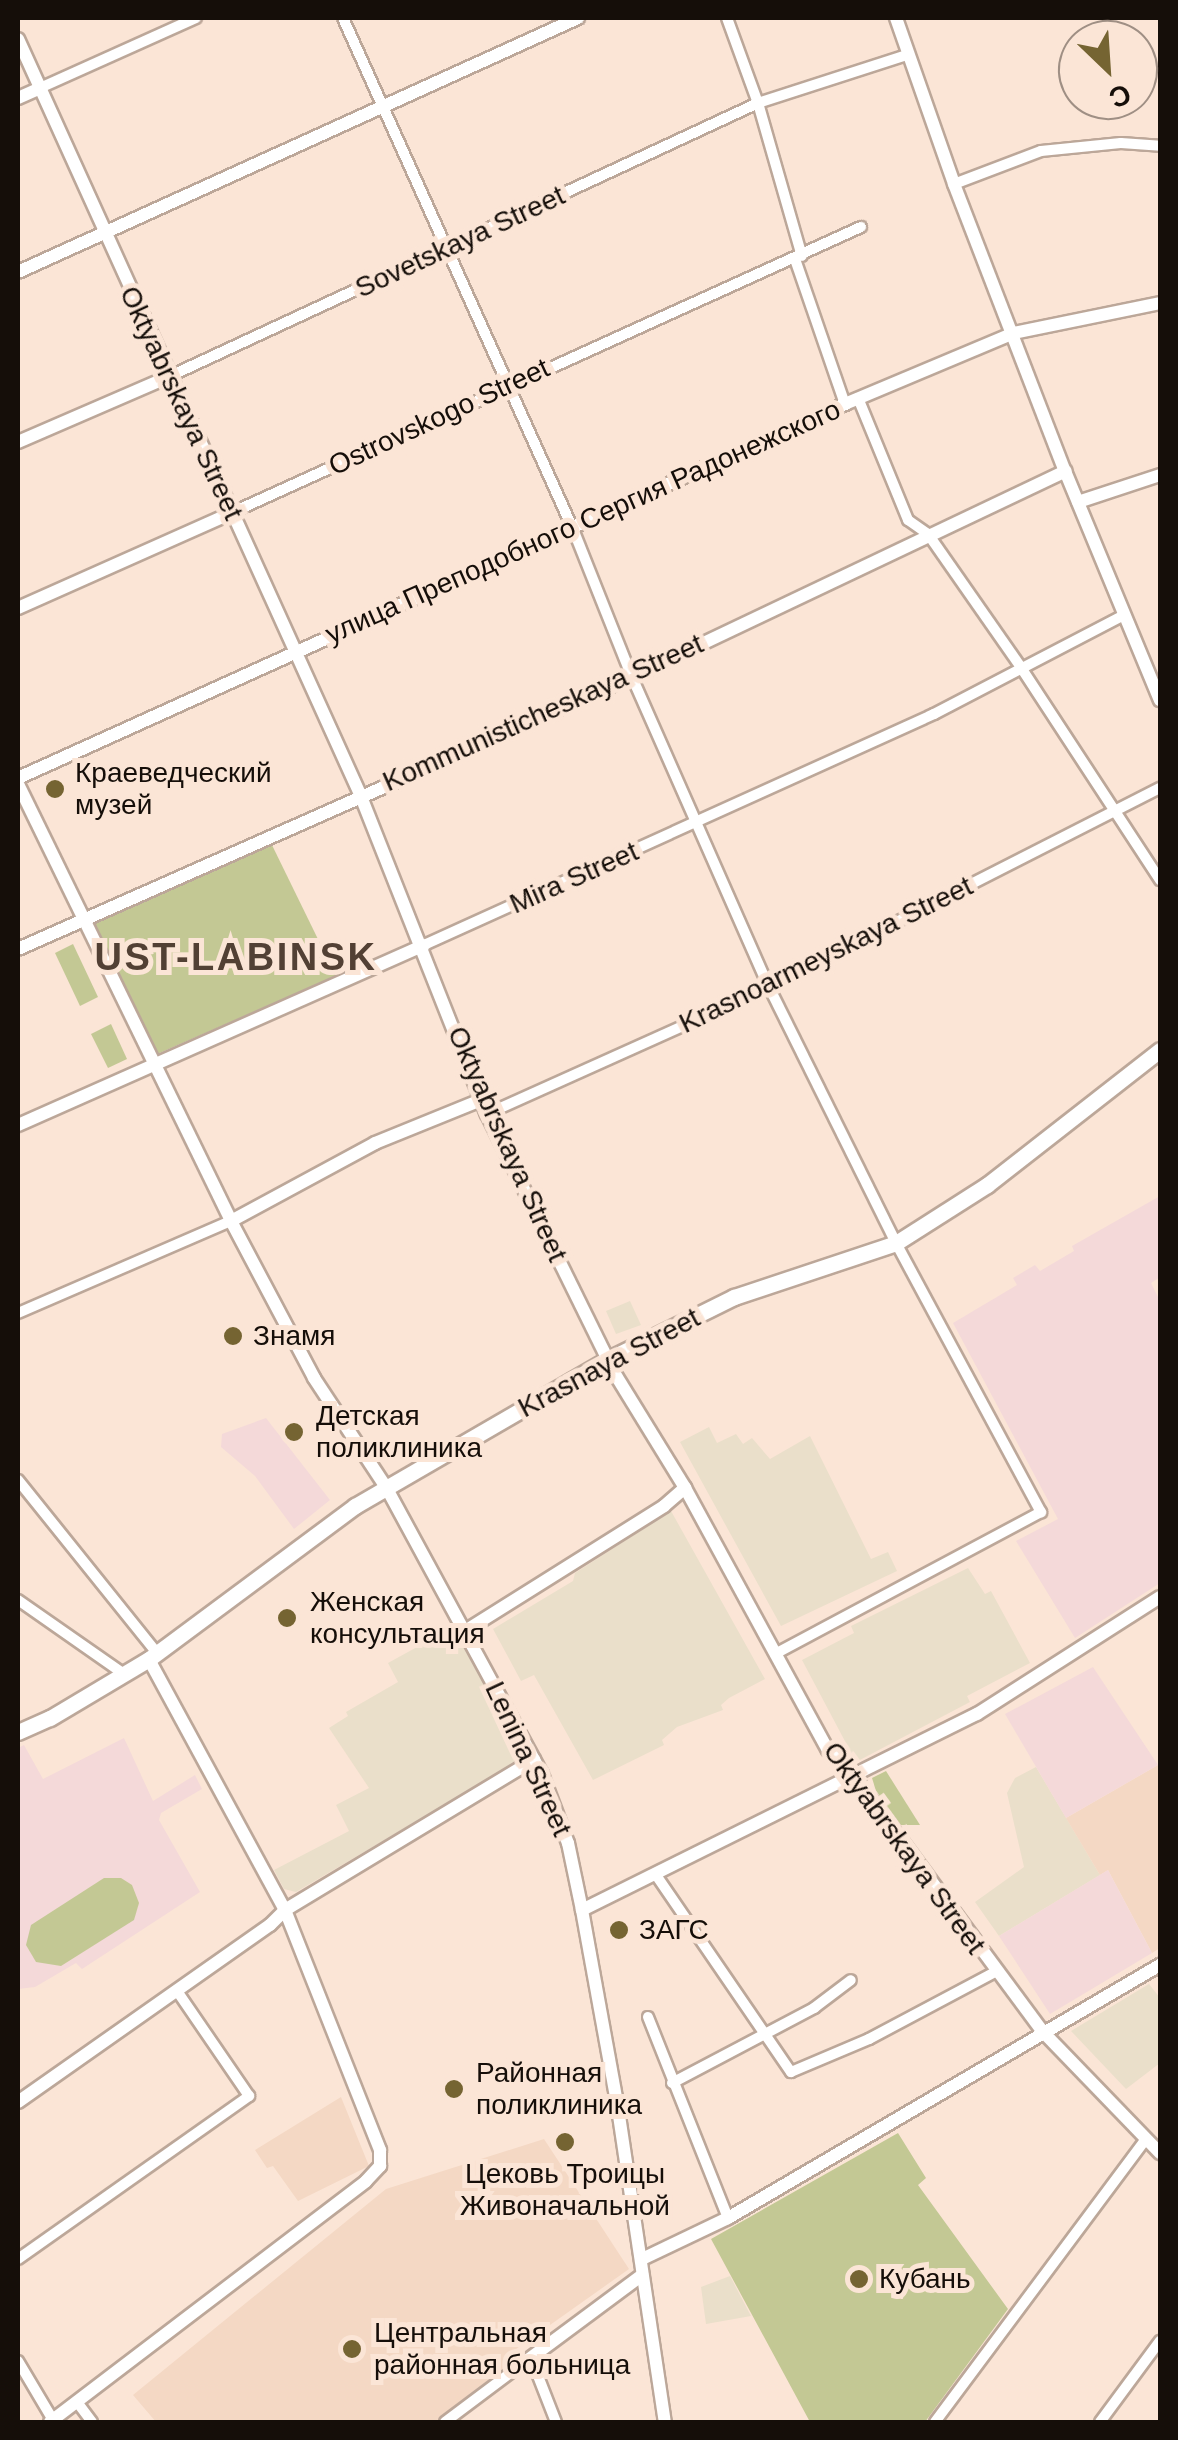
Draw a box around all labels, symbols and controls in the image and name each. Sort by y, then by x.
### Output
north arrow [1058,20,1158,120]
text: С [1104,78,1136,114]
street label: Sovetskaya Street [350,179,570,305]
street label: Oktyabrskaya Street [112,281,250,525]
street label: Ostrovskogo Street [323,351,555,483]
street label: улица Преподобного Сергия Радонежского [320,393,846,651]
street label: Kommunisticheskaya Street [378,627,708,799]
place label: Краеведческий музей [75,756,272,822]
marker: Краеведческий музей [44,778,66,800]
street label: Mira Street [505,835,643,921]
street label: Krasnoarmeyskaya Street [674,869,978,1041]
district label: UST-LABINSK [95,935,377,981]
street label: Oktyabrskaya Street [440,1021,574,1267]
street label: Krasnaya Street [512,1301,706,1425]
place label: Знамя [253,1319,335,1353]
marker: Знамя [222,1325,244,1347]
place label: Детская поликлиника [316,1399,482,1465]
marker: Детская поликлиника [281,1419,307,1445]
place label: Женская консультация [310,1585,485,1651]
marker: Женская консультация [274,1605,300,1631]
street label: Lenina Street [478,1676,578,1842]
street label: Oktyabrskaya Street [816,1736,992,1960]
place label: ЗАГС [639,1913,709,1947]
marker: ЗАГС [608,1919,630,1941]
place label: Районная поликлиника [476,2056,642,2122]
marker: Районная поликлиника [441,2076,467,2102]
marker: Цековь Троицы Живоначальной [554,2131,576,2153]
place label: Цековь Троицы Живоначальной [460,2157,670,2223]
place label: Кубань [879,2262,971,2296]
marker: Кубань [848,2268,870,2290]
place label: Центральная районная больница [374,2316,630,2382]
marker: Центральная районная больница [339,2336,365,2362]

